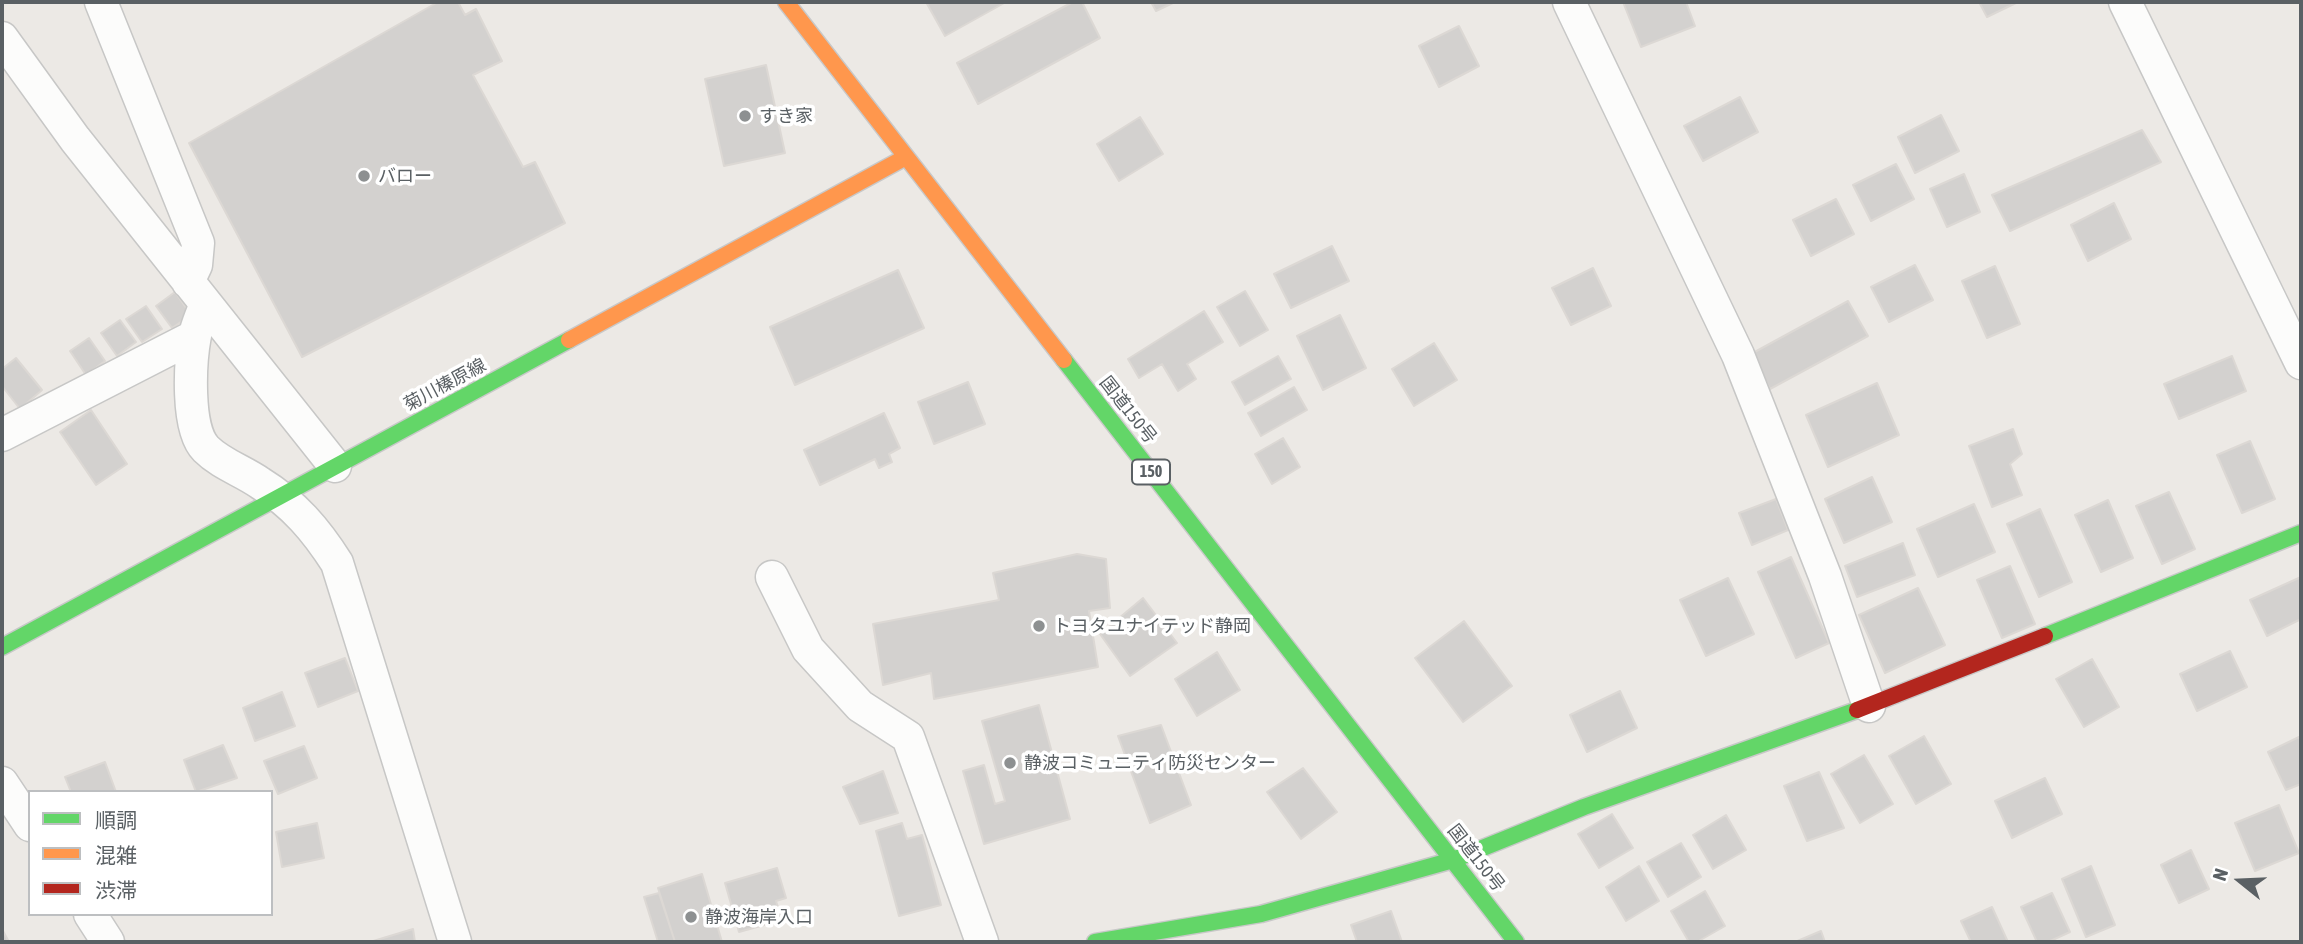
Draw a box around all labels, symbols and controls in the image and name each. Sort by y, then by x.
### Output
place label: すき家 [759,105,813,127]
marker: すき家 [737,108,753,124]
place label: バロー [378,165,432,187]
marker: バロー [356,168,372,184]
street label: 菊川榛原線 [400,354,490,416]
street label: 国道150号 [1095,372,1161,448]
road number: 150 [1132,460,1170,485]
place label: トヨタユナイテッド静岡 [1053,615,1251,637]
marker: トヨタユナイテッド静岡 [1031,618,1047,634]
place label: 静波コミュニティ防災センター [1024,752,1276,774]
marker: 静波コミュニティ防災センター [1002,755,1018,771]
legend [28,790,273,916]
text: 順調 [95,808,137,832]
street label: 国道150号 [1443,820,1509,896]
text: 混雑 [95,843,137,867]
north arrow [2205,846,2275,916]
text: N [2208,866,2232,883]
text: 渋滞 [95,878,137,902]
place label: 静波海岸入口 [705,906,813,928]
marker: 静波海岸入口 [683,909,699,925]

